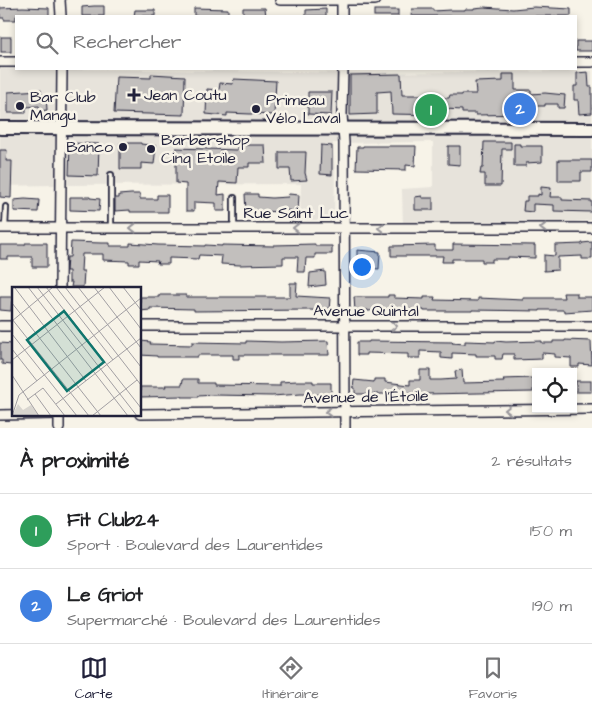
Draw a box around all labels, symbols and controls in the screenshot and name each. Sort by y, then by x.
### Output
search box [15,15,577,70]
icon: search [33,29,61,57]
text: Rechercher [73,29,181,56]
place label: Jean Coutu [144,84,227,106]
place label: Bar Club Mangu [30,86,96,127]
marker: Jean Coutu [128,89,140,101]
place label: Primeau Vélo Laval [266,89,341,129]
pin: 2 [504,90,536,128]
pin: 1 [415,91,447,129]
marker: Bar Club Mangu [14,100,26,112]
marker: Primeau Vélo Laval [250,103,262,115]
place label: Barbershop Cinq Etoile [161,129,250,169]
place label: Banco [66,136,113,158]
marker: Banco [117,141,129,153]
marker: Barbershop Cinq Etoile [145,143,157,155]
street label: Rue Saint Luc [243,202,349,224]
one-way arrow [129,223,137,233]
one-way arrow [292,223,300,233]
one-way arrow [377,223,384,233]
one-way arrow [539,223,547,233]
your location [349,254,375,280]
inset map [12,287,141,416]
street label: Avenue Quintal [313,300,419,322]
one-way arrow [390,321,398,331]
map controls [532,368,577,413]
button: locate [532,368,577,413]
street label: Avenue de l'Étoile [303,385,429,409]
one-way arrow [504,405,512,415]
one-way arrow [324,407,332,418]
text: À proximité [20,446,129,475]
text: 2 résultats [491,450,572,472]
text: Fit Club24 [67,507,159,534]
text: 1 [35,520,37,542]
text: 150 m [530,520,572,542]
text: Sport · Boulevard des Laurentides [67,534,323,556]
text: Le Griot [67,582,143,609]
text: 2 [31,595,41,617]
text: 190 m [532,595,572,617]
text: Supermarché · Boulevard des Laurentides [67,609,380,631]
tab: Carte [75,654,113,704]
tab: Itinéraire [262,654,319,704]
tab: Favoris [468,654,517,704]

